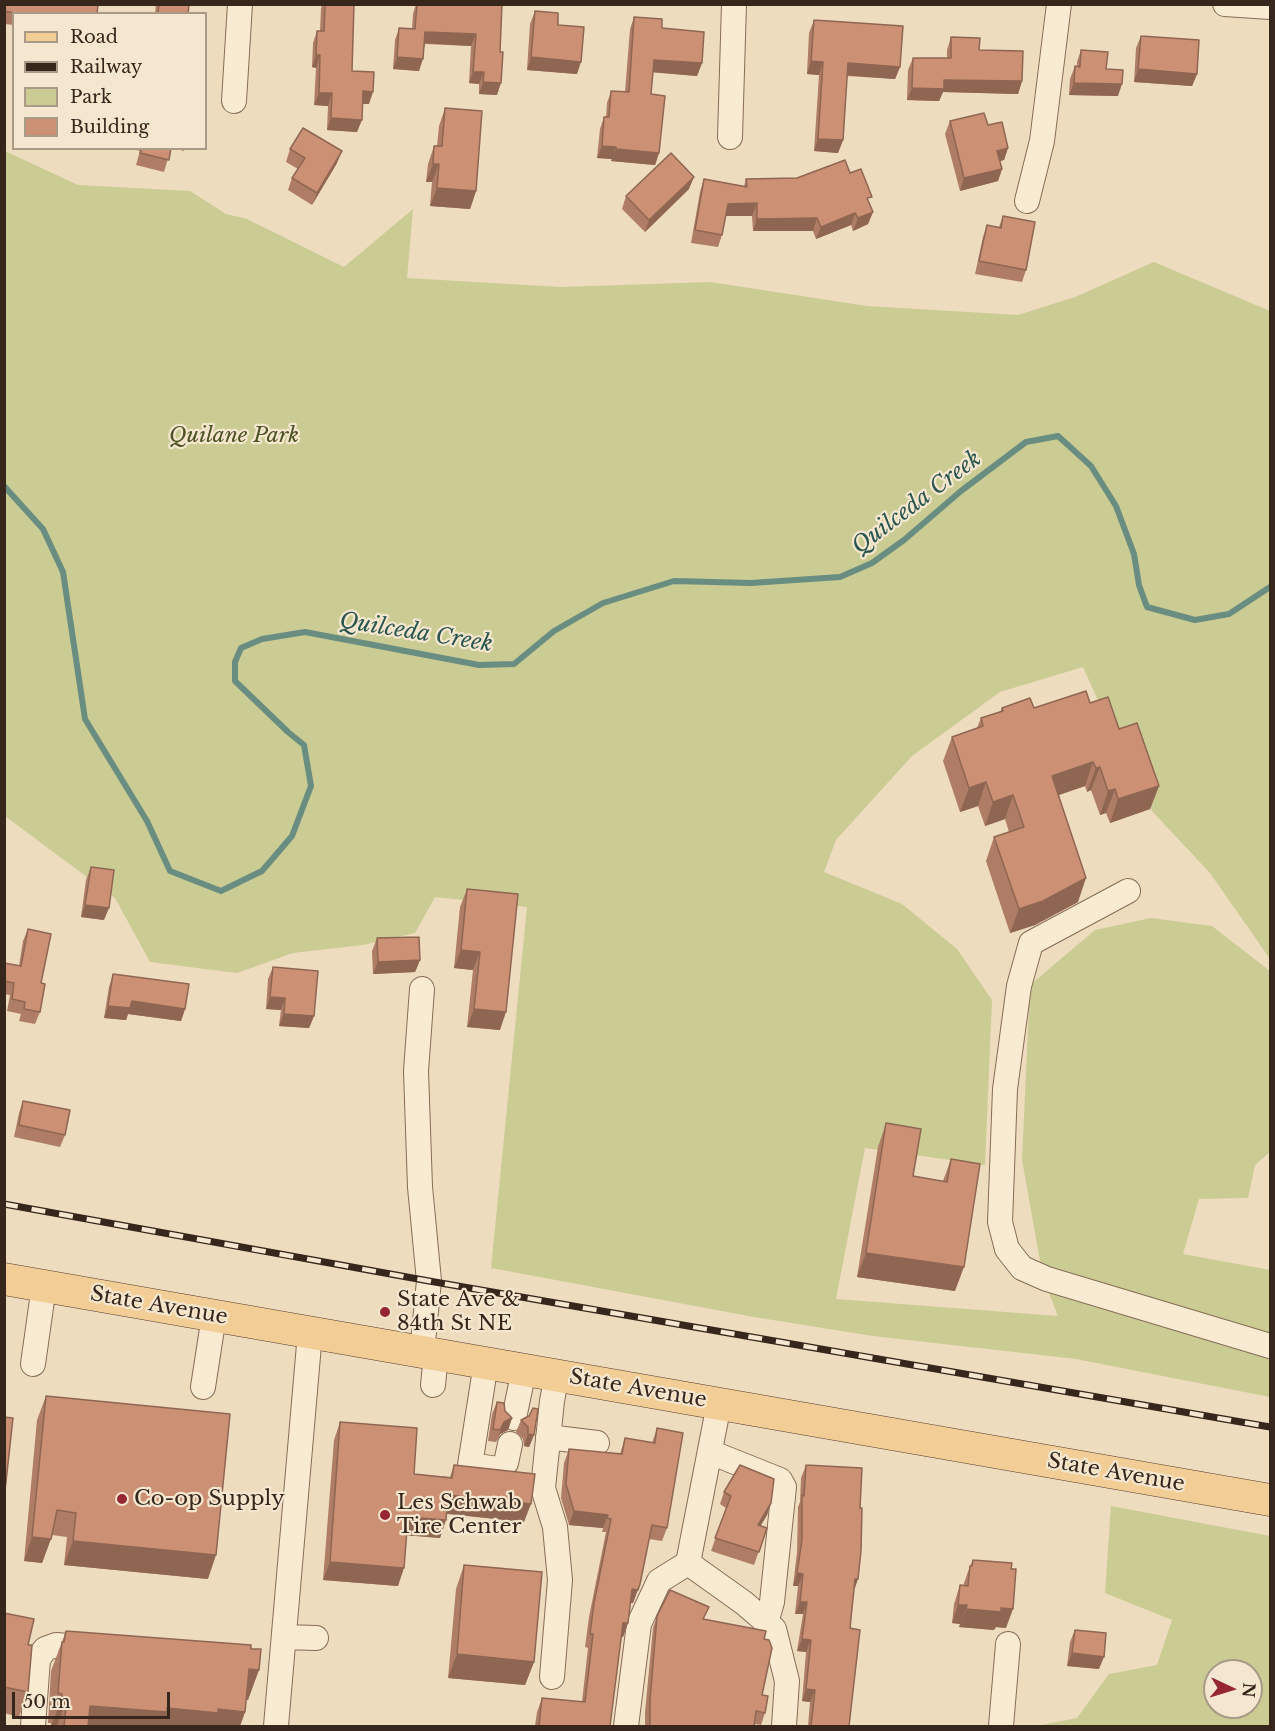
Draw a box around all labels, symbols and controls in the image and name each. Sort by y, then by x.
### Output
legend [12,12,207,150]
text: Road [70,26,118,48]
text: Railway [70,56,142,78]
text: Park [70,86,112,108]
text: Building [70,116,149,138]
park label: Quilane Park [169,423,299,449]
water label: Quilceda Creek [847,446,987,560]
water label: Quilceda Creek [338,608,494,658]
street label: State Avenue [88,1282,230,1330]
place label: State Ave & 84th St NE [397,1287,520,1337]
marker: State Ave & 84th St NE [378,1305,392,1319]
street label: State Avenue [567,1365,709,1413]
street label: State Avenue [1045,1449,1187,1497]
place label: Co-op Supply [134,1486,285,1512]
place label: Les Schwab Tire Center [397,1490,522,1540]
marker: Co-op Supply [115,1492,129,1506]
marker: Les Schwab Tire Center [378,1508,392,1522]
north arrow [1203,1659,1263,1719]
scale bar [15,1680,172,1718]
text: N [1238,1682,1259,1698]
text: 50 m [23,1691,71,1713]

